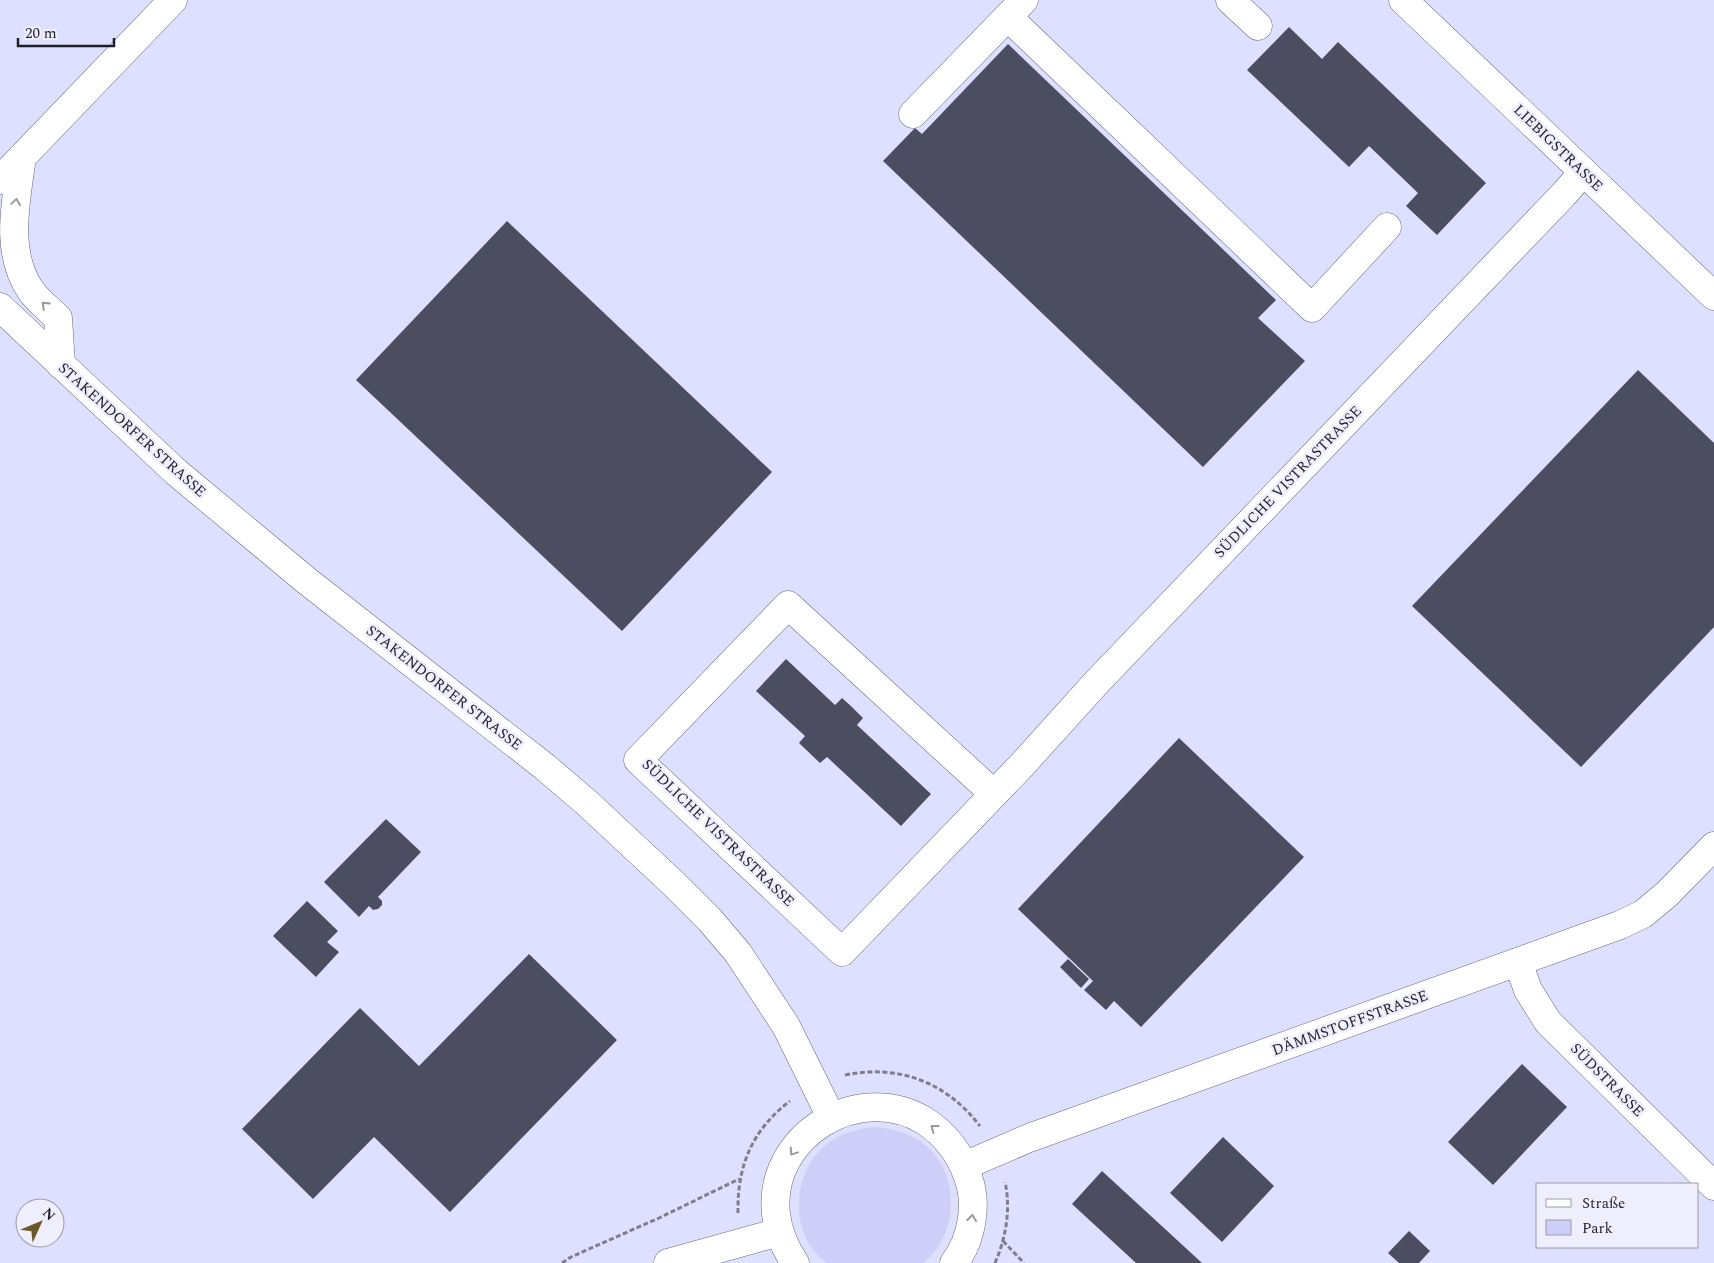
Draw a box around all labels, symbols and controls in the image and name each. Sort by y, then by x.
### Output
scale bar [18,15,114,47]
text: 20 m [25,22,57,45]
street label: LIEBIGSTRASSE [1508,99,1608,197]
one-way arrow [10,197,21,205]
one-way arrow [42,302,51,311]
street label: STAKENDORFER STRASSE [53,357,211,503]
street label: SÜDLICHE VISTRASTRASSE [1209,400,1367,564]
street label: STAKENDORFER STRASSE [361,620,527,756]
street label: SÜDLICHE VISTRASTRASSE [636,754,800,912]
street label: DÄMMSTOFFSTRASSE [1269,984,1431,1062]
street label: SÜDSTRASSE [1565,1038,1649,1122]
one-way arrow [930,1125,940,1134]
one-way arrow [789,1147,799,1156]
legend [1536,1183,1699,1248]
text: Straße [1582,1192,1625,1215]
north arrow [15,1198,65,1248]
text: N [37,1203,61,1226]
one-way arrow [966,1214,976,1222]
text: Park [1582,1217,1613,1240]

